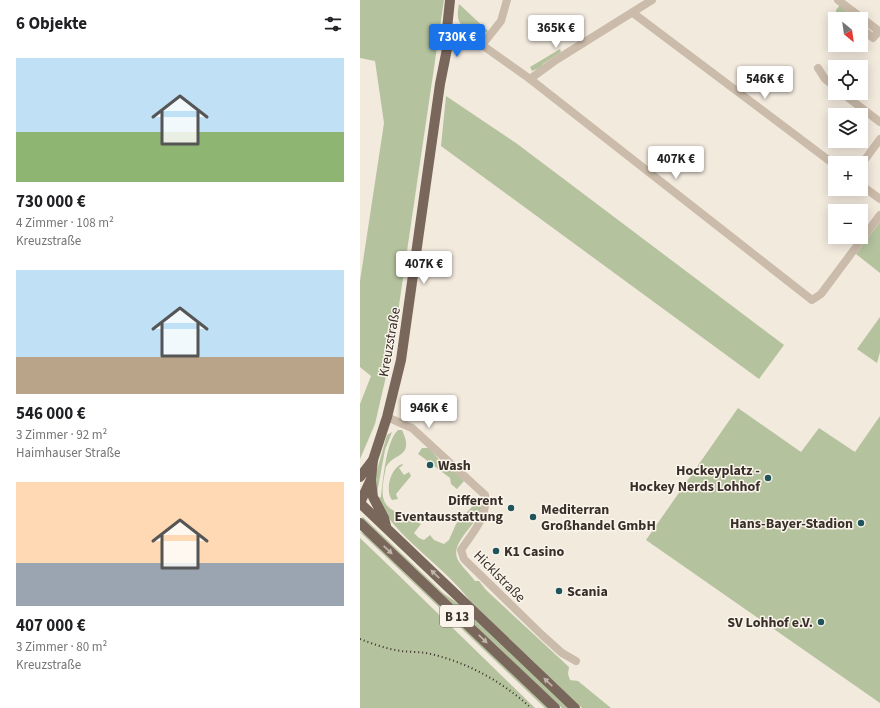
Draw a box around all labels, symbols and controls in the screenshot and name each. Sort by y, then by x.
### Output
text: 6 Objekte [16,12,87,36]
north arrow [828,12,868,52]
map controls [828,12,868,244]
icon: filters [322,13,344,35]
pin: 365K € [523,15,589,49]
text: 365K € [537,19,575,37]
pin: 730K € [424,24,490,58]
text: 730K € [438,28,476,46]
button: locate [828,60,868,100]
pin: 546K € [732,66,798,100]
text: 546K € [746,70,784,88]
icon: home [144,84,216,156]
button: layers [828,108,868,148]
pin: 407K € [643,146,709,180]
text: 407K € [657,150,695,168]
button: + [828,156,868,196]
text: 730 000 € [16,190,86,214]
button: − [828,204,868,244]
text: 4 Zimmer · 108 m² [16,214,114,232]
text: Kreuzstraße [16,232,81,250]
pin: 407K € [391,251,457,285]
text: 407K € [405,255,443,273]
icon: home [144,296,216,368]
street label: Kreuzstraße [374,306,406,379]
pin: 946K € [396,395,462,429]
text: 946K € [410,399,448,417]
text: 546 000 € [16,402,86,426]
text: 3 Zimmer · 92 m² [16,426,107,444]
text: Haimhauser Straße [16,444,120,462]
place label: Wash [438,456,471,476]
marker: Wash [425,460,435,470]
place label: Hockeyplatz - Hockey Nerds Lohhof [629,461,761,497]
marker: Hockeyplatz - Hockey Nerds Lohhof [763,473,773,483]
place label: Different Eventausstattung [394,491,504,527]
place label: Mediterran Großhandel GmbH [541,500,656,536]
marker: Different Eventausstattung [506,503,516,513]
icon: home [144,508,216,580]
marker: Mediterran Großhandel GmbH [528,512,538,522]
place label: Hans-Bayer-Stadion [730,514,853,534]
marker: Hans-Bayer-Stadion [856,518,866,528]
place label: K1 Casino [504,542,564,562]
one-way arrow [383,545,393,555]
street label: Hicklstraße [469,546,530,607]
marker: K1 Casino [491,546,501,556]
one-way arrow [430,570,440,579]
place label: Scania [567,582,608,602]
marker: Scania [554,586,564,596]
road number: B 13 [440,605,474,627]
place label: SV Lohhof e.V. [727,613,813,633]
text: 407 000 € [16,614,86,638]
marker: SV Lohhof e.V. [816,617,826,627]
one-way arrow [478,635,488,644]
text: 3 Zimmer · 80 m² [16,638,107,656]
text: Kreuzstraße [16,656,81,674]
one-way arrow [543,677,553,687]

